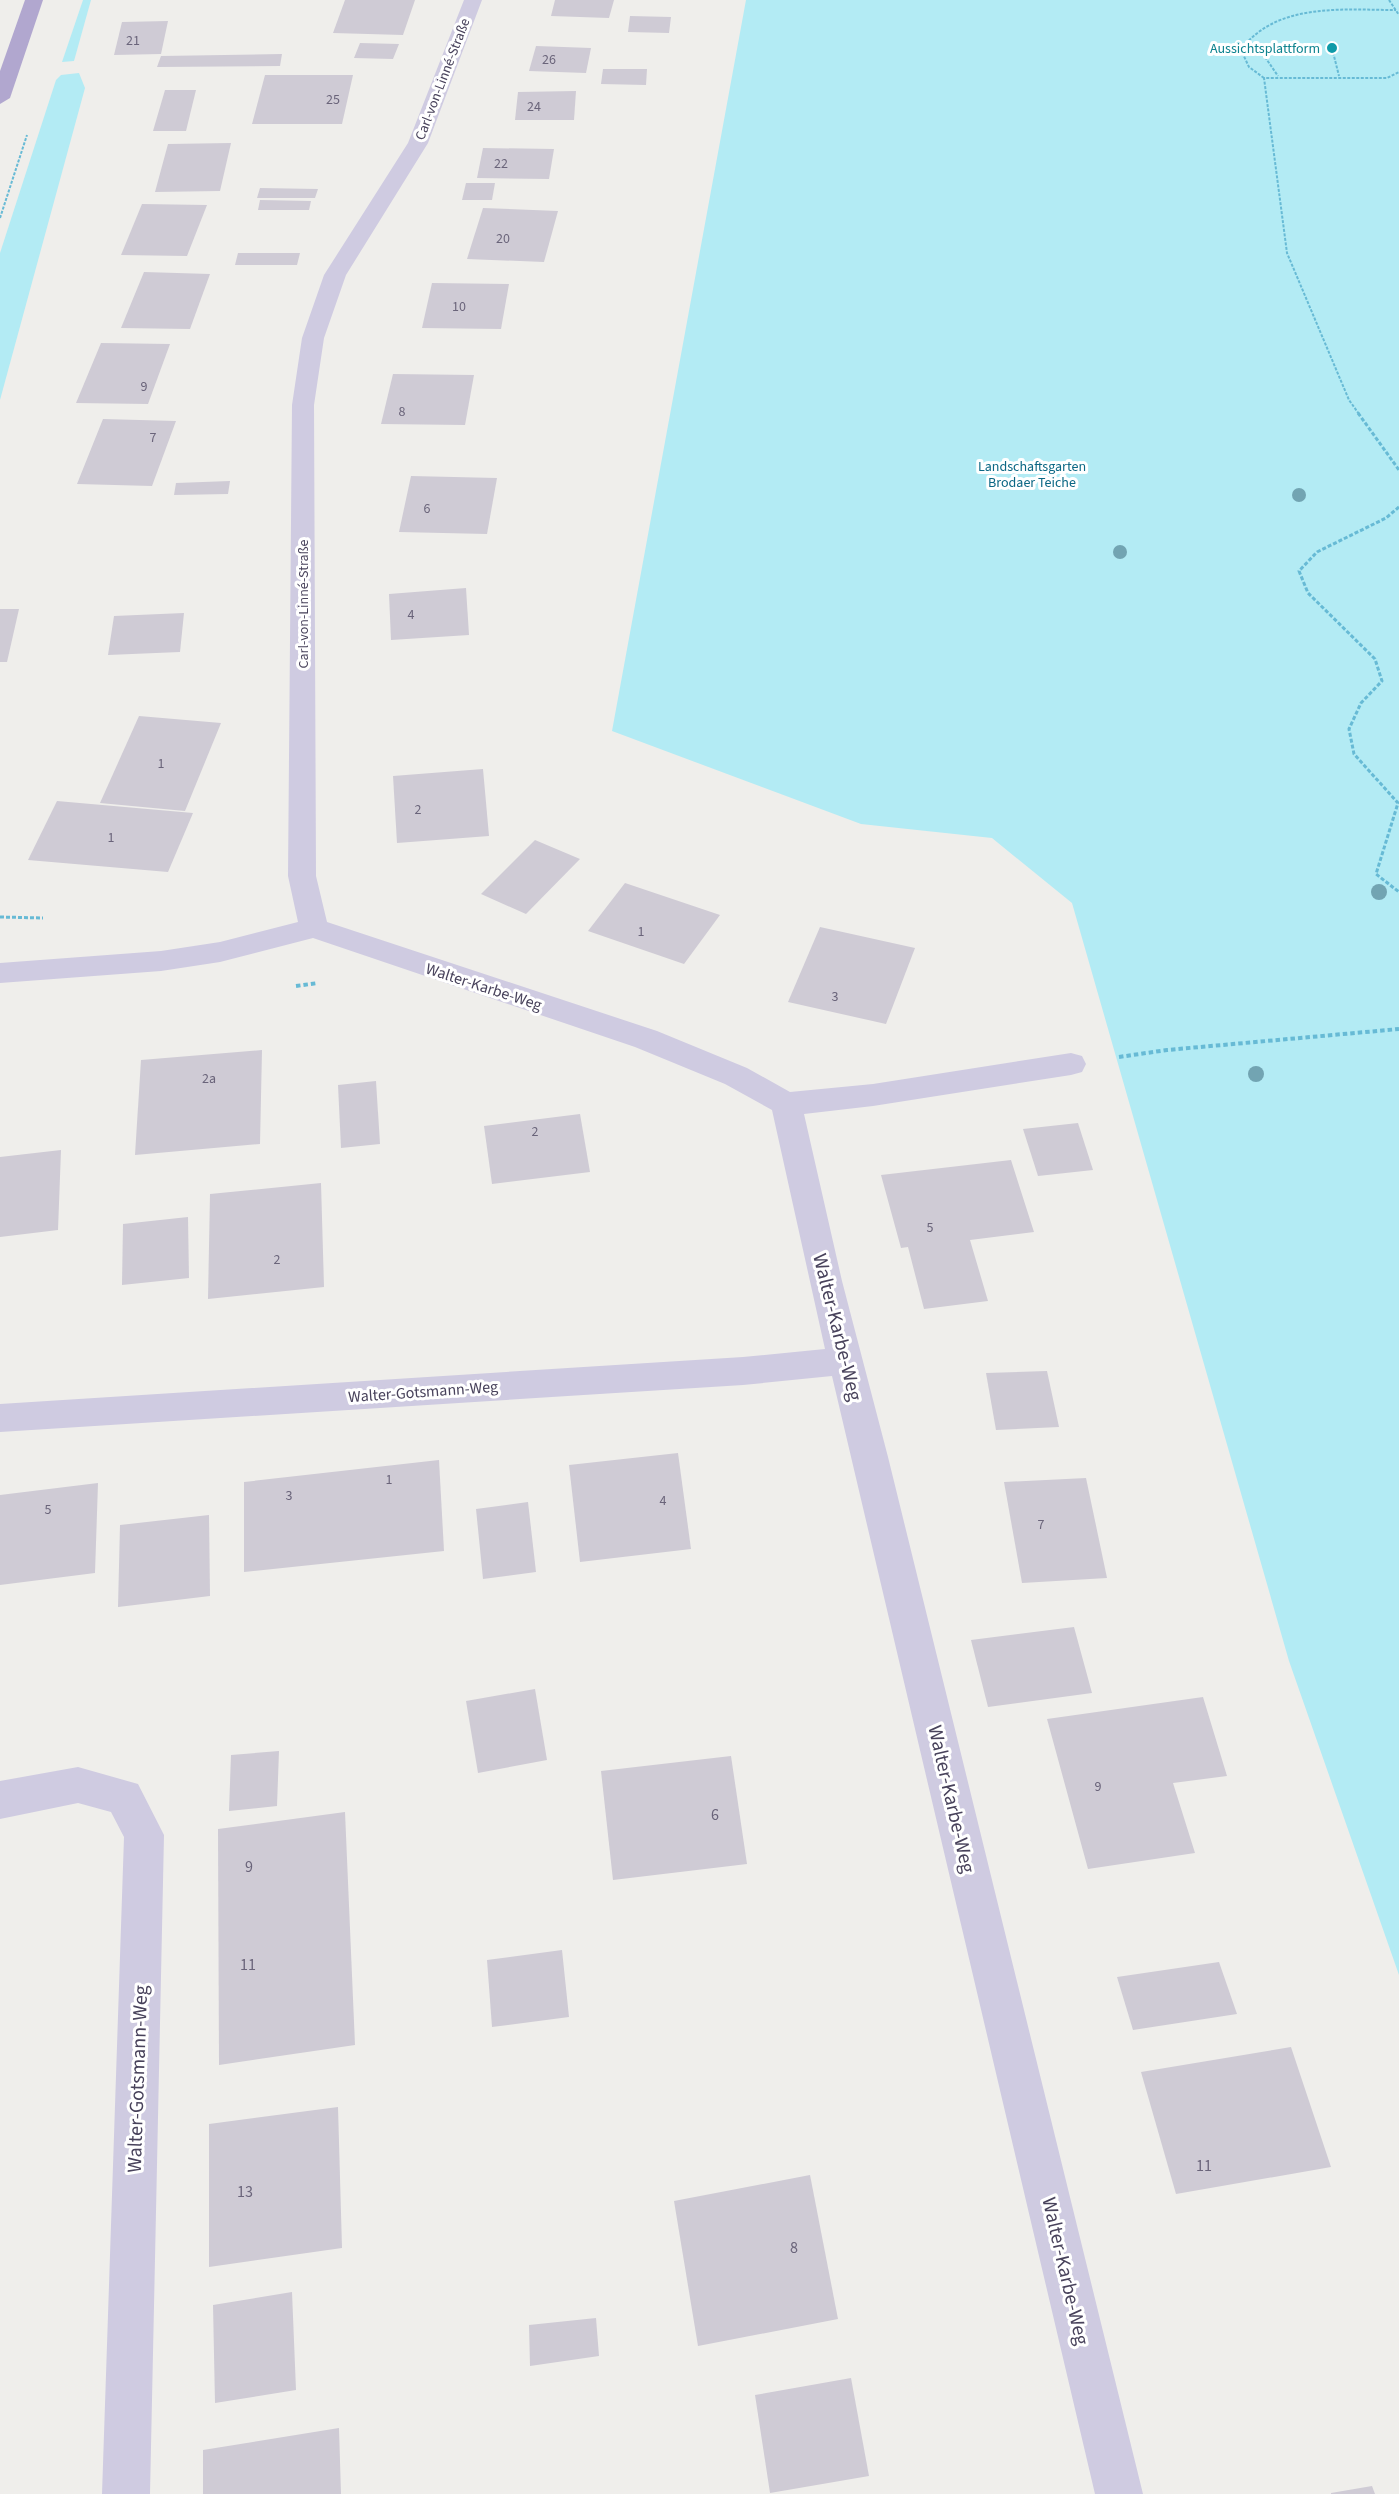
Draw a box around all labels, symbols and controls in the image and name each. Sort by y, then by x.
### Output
street label: Carl-von-Linné-Straße [410,15,475,143]
house number: 21 [126,31,140,51]
place label: Aussichtsplattform [1210,39,1320,59]
marker: Aussichtsplattform [1325,41,1339,55]
house number: 26 [542,50,556,70]
house number: 25 [326,90,340,110]
house number: 24 [527,97,541,117]
house number: 22 [494,154,508,174]
house number: 20 [496,229,510,249]
house number: 10 [452,297,466,317]
house number: 9 [141,377,148,397]
house number: 8 [399,402,406,422]
house number: 7 [150,428,157,448]
park label: Landschaftsgarten Brodaer Teiche [978,457,1086,493]
house number: 6 [424,499,431,519]
street label: Carl-von-Linné-Straße [294,539,314,669]
house number: 4 [408,605,415,625]
house number: 1 [158,754,165,774]
house number: 2 [415,800,422,820]
house number: 1 [108,828,115,848]
house number: 1 [638,922,645,942]
street label: Walter-Karbe-Weg [423,958,545,1016]
house number: 3 [832,987,839,1007]
house number: 2a [202,1069,216,1089]
house number: 2 [532,1122,539,1142]
house number: 5 [927,1218,934,1238]
house number: 2 [274,1250,281,1270]
street label: Walter-Karbe-Weg [805,1251,869,1404]
street label: Walter-Gotsmann-Weg [347,1376,499,1408]
house number: 1 [386,1470,393,1490]
house number: 3 [286,1486,293,1506]
house number: 4 [660,1491,667,1511]
house number: 5 [45,1500,52,1520]
house number: 7 [1038,1515,1045,1535]
street label: Walter-Karbe-Weg [920,1723,982,1876]
house number: 9 [1095,1777,1102,1797]
house number: 6 [711,1804,719,1826]
house number: 9 [245,1856,253,1878]
house number: 11 [240,1954,256,1976]
street label: Walter-Gotsmann-Weg [121,1985,155,2173]
house number: 11 [1196,2155,1212,2177]
house number: 13 [237,2181,253,2203]
street label: Walter-Karbe-Weg [1034,2195,1096,2348]
house number: 8 [790,2237,798,2259]

